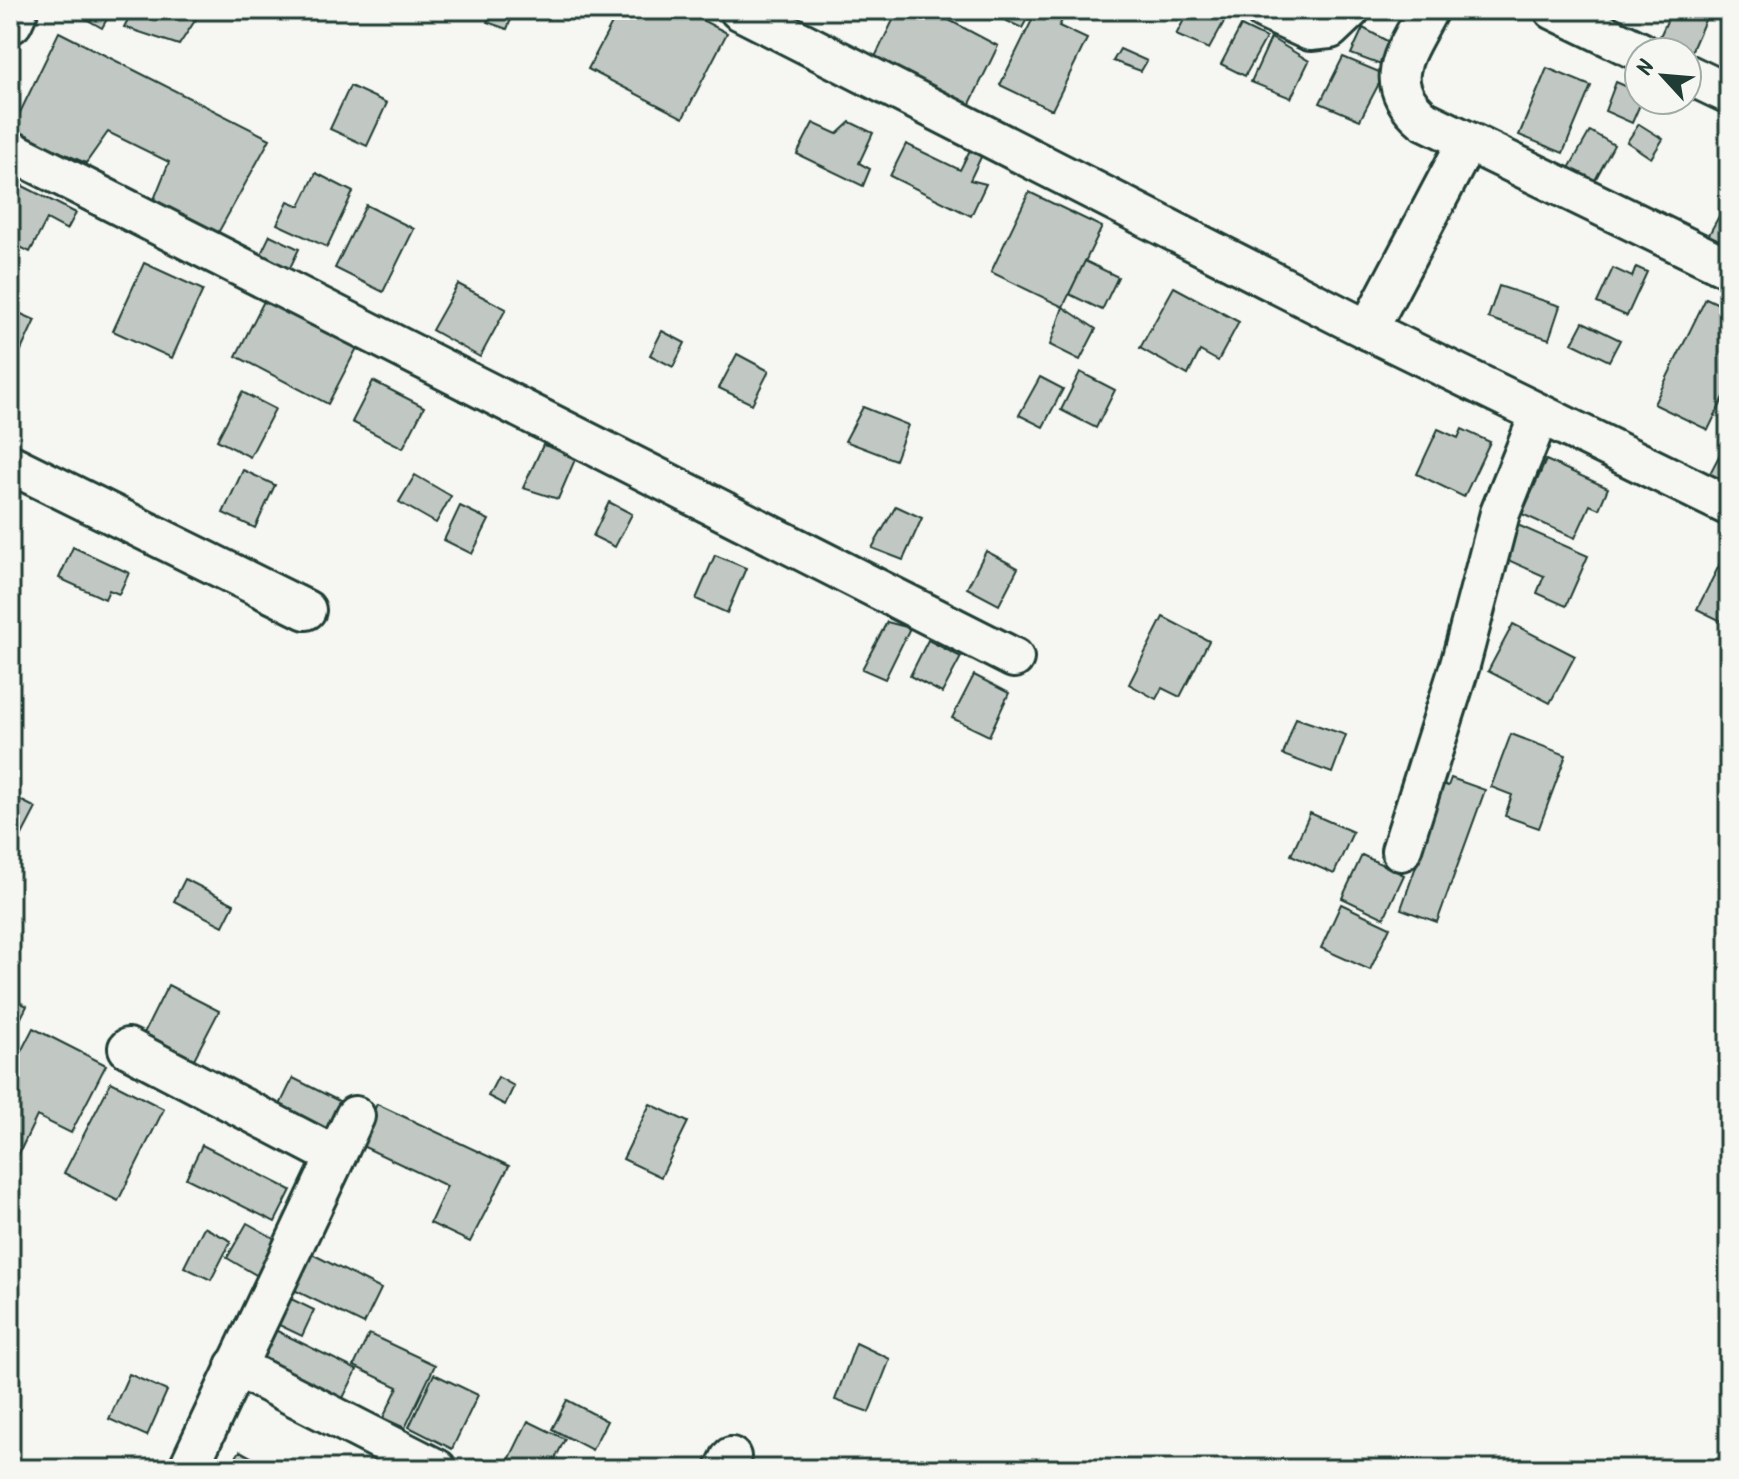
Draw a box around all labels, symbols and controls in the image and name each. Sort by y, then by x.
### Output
north arrow [1623,36,1703,116]
text: N [1628,54,1666,82]

